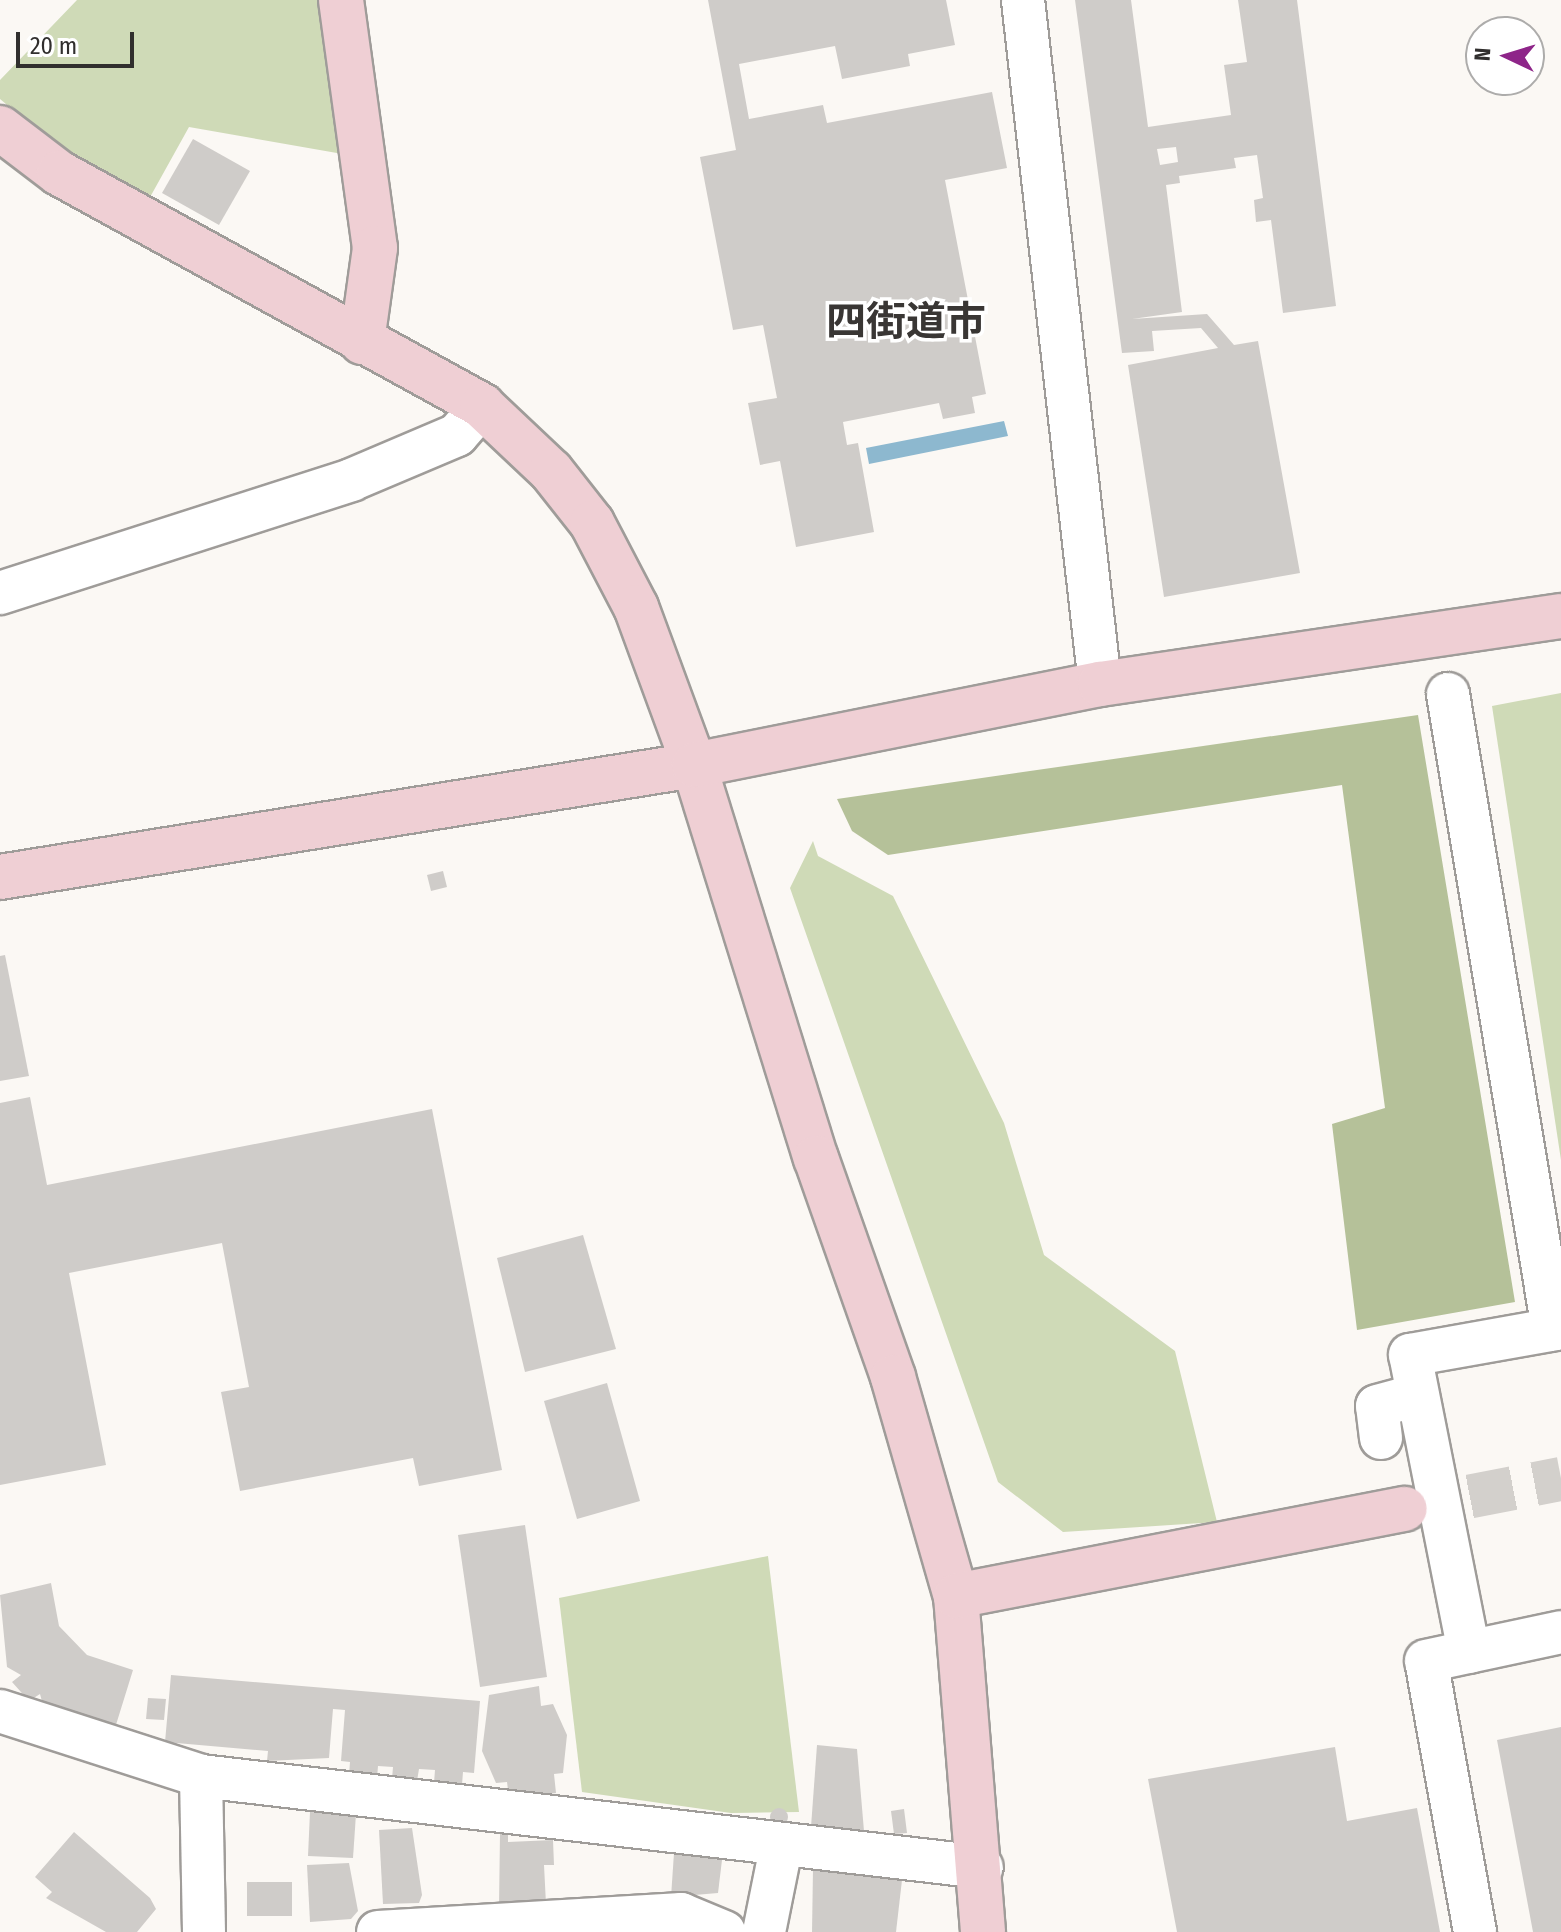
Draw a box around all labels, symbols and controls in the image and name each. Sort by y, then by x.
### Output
scale bar [20,16,138,66]
north arrow [1465,16,1545,96]
text: 20 m [30,32,77,60]
text: N [1469,47,1496,62]
district label: 四街道市 [826,298,986,346]

